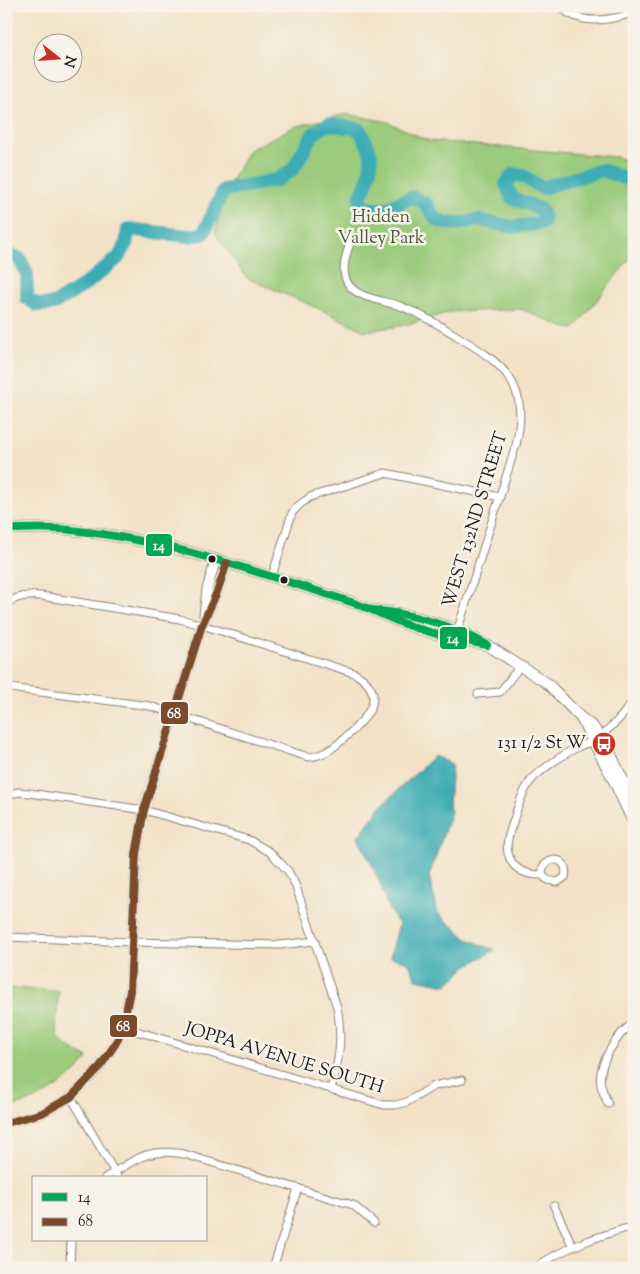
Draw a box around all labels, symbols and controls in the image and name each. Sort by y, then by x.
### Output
north arrow [32,32,82,82]
text: N [57,53,80,69]
park label: Hidden Valley Park [338,205,425,252]
street label: WEST 132ND STREET [437,428,515,611]
line badge: 14 [145,533,173,557]
text: 14 [153,537,165,557]
unlabelled marker [207,554,217,564]
unlabelled marker [279,575,289,585]
line badge: 14 [439,626,468,650]
text: 14 [447,630,459,650]
line badge: 68 [160,701,189,725]
text: 68 [167,705,181,725]
place label: 131 1/2 St W [498,731,586,757]
bus stop icon: 131 1/2 St W [591,731,617,757]
line badge: 68 [109,1014,138,1038]
street label: JOPPA AVENUE SOUTH [180,1016,387,1102]
text: 68 [116,1018,130,1038]
legend [32,1176,208,1242]
text: 14 [78,1188,91,1209]
text: 68 [78,1212,93,1233]

